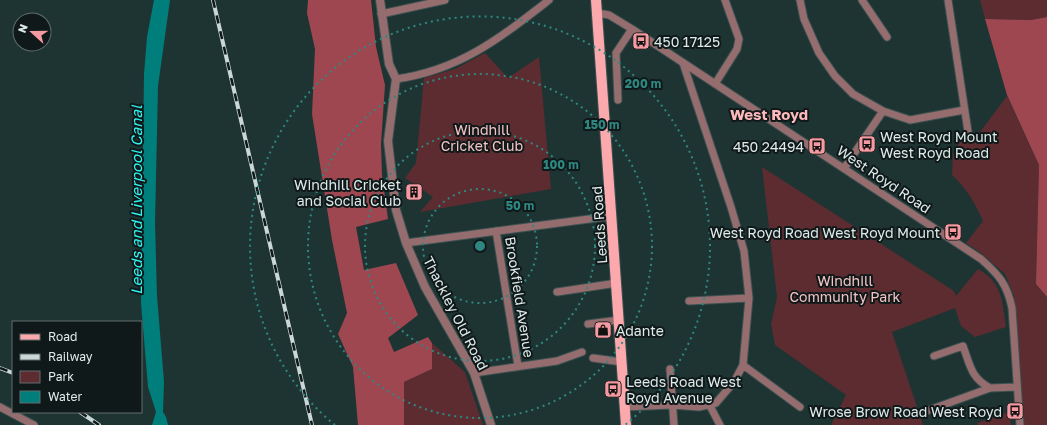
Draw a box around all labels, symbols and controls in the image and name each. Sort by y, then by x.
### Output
north arrow [12,12,52,52]
text: N [15,22,30,34]
bus stop icon: 450 17125 [631,31,651,51]
place label: 450 17125 [654,33,720,50]
text: 200 m [625,76,661,91]
water label: Leeds and Liverpool Canal [127,104,145,295]
district label: West Royd [730,105,808,123]
text: 150 m [585,117,619,132]
park label: Windhill Cricket Club [441,121,523,154]
place label: West Royd Mount West Royd Road [880,128,998,161]
bus stop icon: West Royd Mount West Royd Road [857,134,877,154]
bus stop icon: 450 24494 [807,136,827,156]
place label: 450 24494 [733,138,804,155]
street label: West Royd Road [834,141,934,217]
text: 100 m [543,157,579,172]
place label: Windhill Cricket and Social Club [294,176,401,209]
building icon: Windhill Cricket and Social Club [404,182,424,202]
street label: Leeds Road [588,186,610,264]
text: 50 m [506,198,534,213]
bus stop icon: West Royd Road West Royd Mount [943,222,963,242]
place label: West Royd Road West Royd Mount [710,224,940,241]
street label: Brookfield Avenue [502,235,538,359]
centre of rings [473,239,487,253]
street label: Thackley Old Road [420,253,492,373]
park label: Windhill Community Park [789,272,901,305]
shop icon: Adante [593,320,613,340]
legend [12,321,142,413]
place label: Adante [616,322,664,339]
text: Road [48,329,77,344]
text: Railway [48,349,93,364]
text: Park [48,369,74,384]
place label: Leeds Road West Royd Avenue [626,373,741,406]
bus stop icon: Leeds Road West Royd Avenue [603,379,623,399]
text: Water [48,389,82,404]
bus stop icon: Wrose Brow Road West Royd [1005,401,1025,421]
place label: Wrose Brow Road West Royd [809,403,1002,420]

